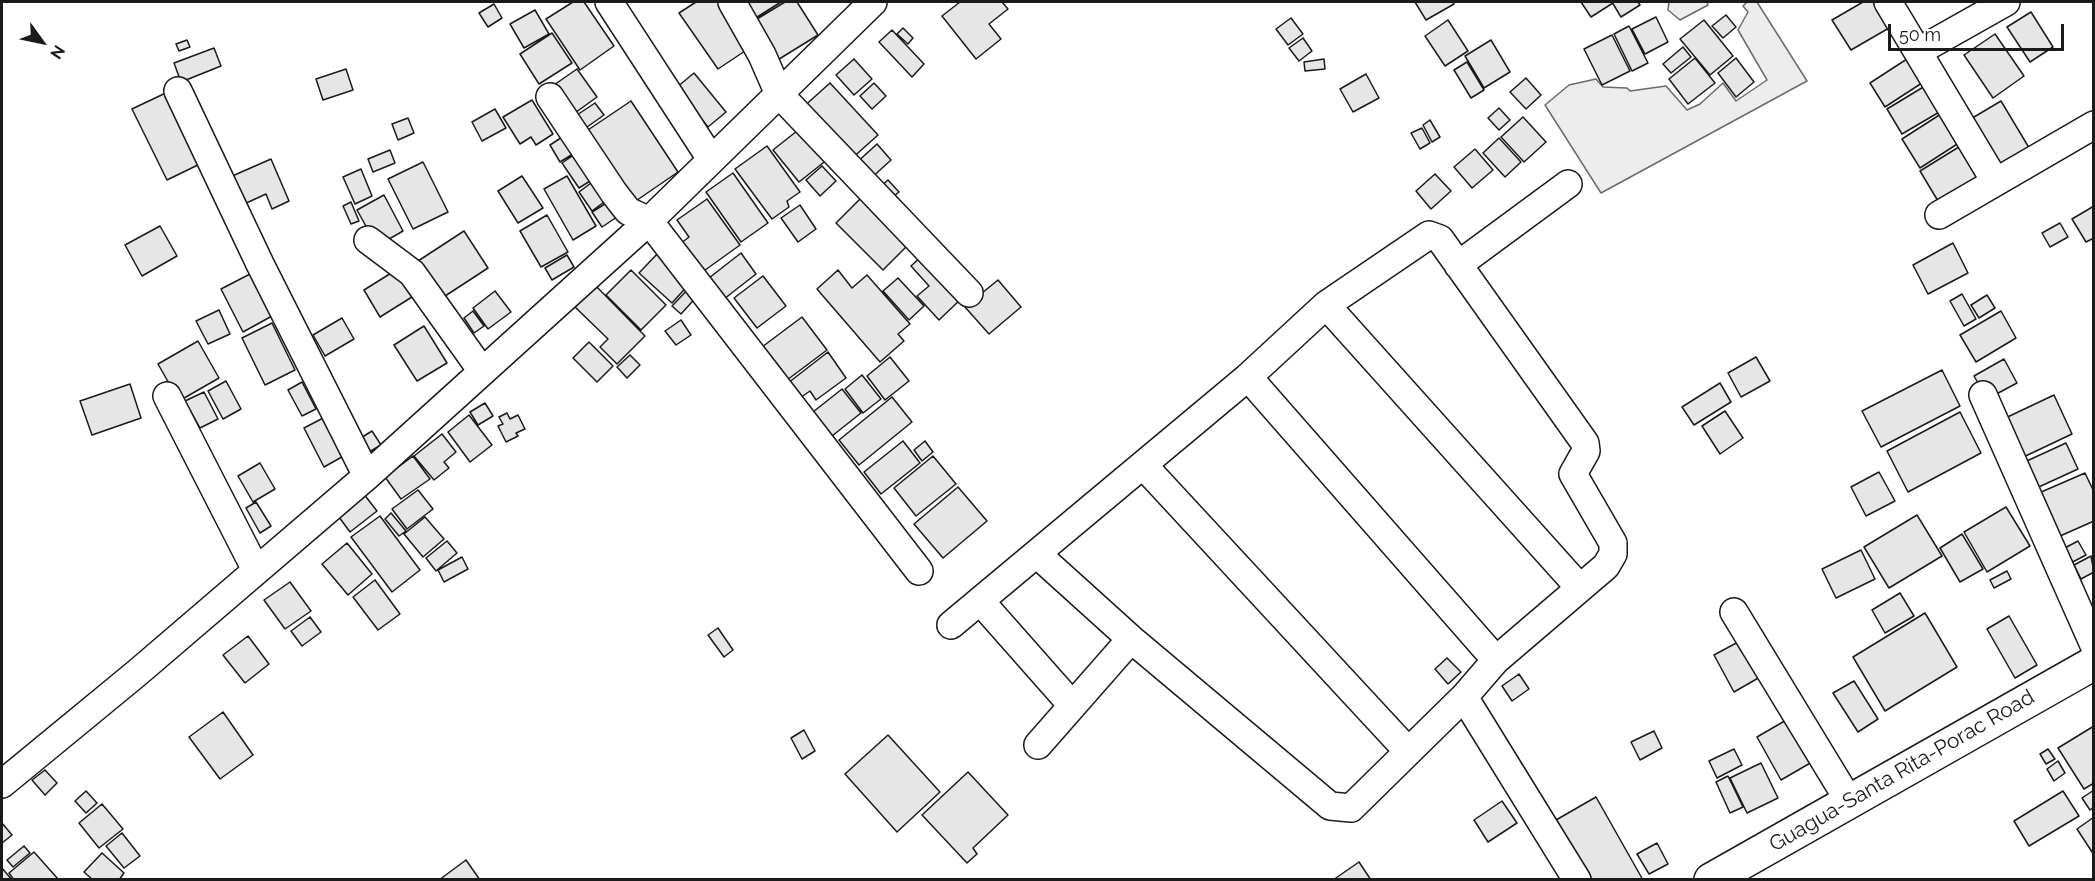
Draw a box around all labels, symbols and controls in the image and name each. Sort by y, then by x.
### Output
north arrow [12,12,72,72]
scale bar [1891,12,2066,50]
text: 50 m [1899,24,1941,45]
text: N [46,42,69,62]
street label: Guagua-Santa Rita-Porac Road [1765,685,2039,857]

